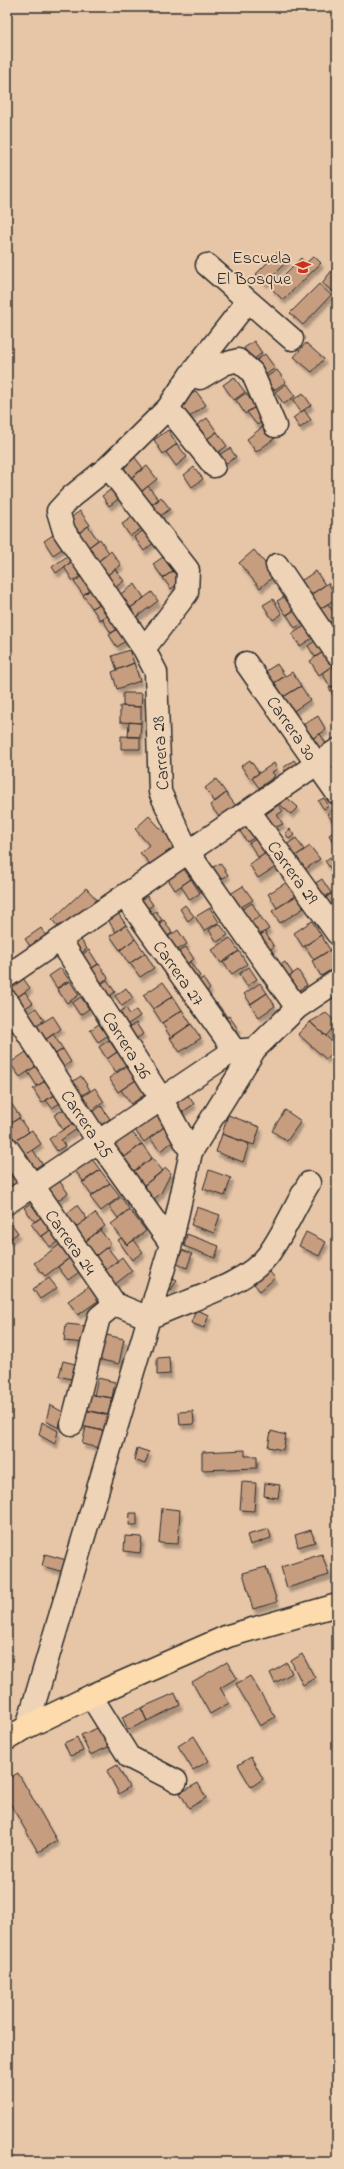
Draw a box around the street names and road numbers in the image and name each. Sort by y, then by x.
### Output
street label: Carrera 30 [259,691,322,767]
street label: Carrera 28 [146,715,178,791]
street label: Carrera 29 [259,836,324,911]
street label: Carrera 27 [145,936,210,1013]
street label: Carrera 26 [94,1007,156,1085]
street label: Carrera 25 [53,1086,118,1165]
street label: Carrera 24 [37,1205,102,1282]

